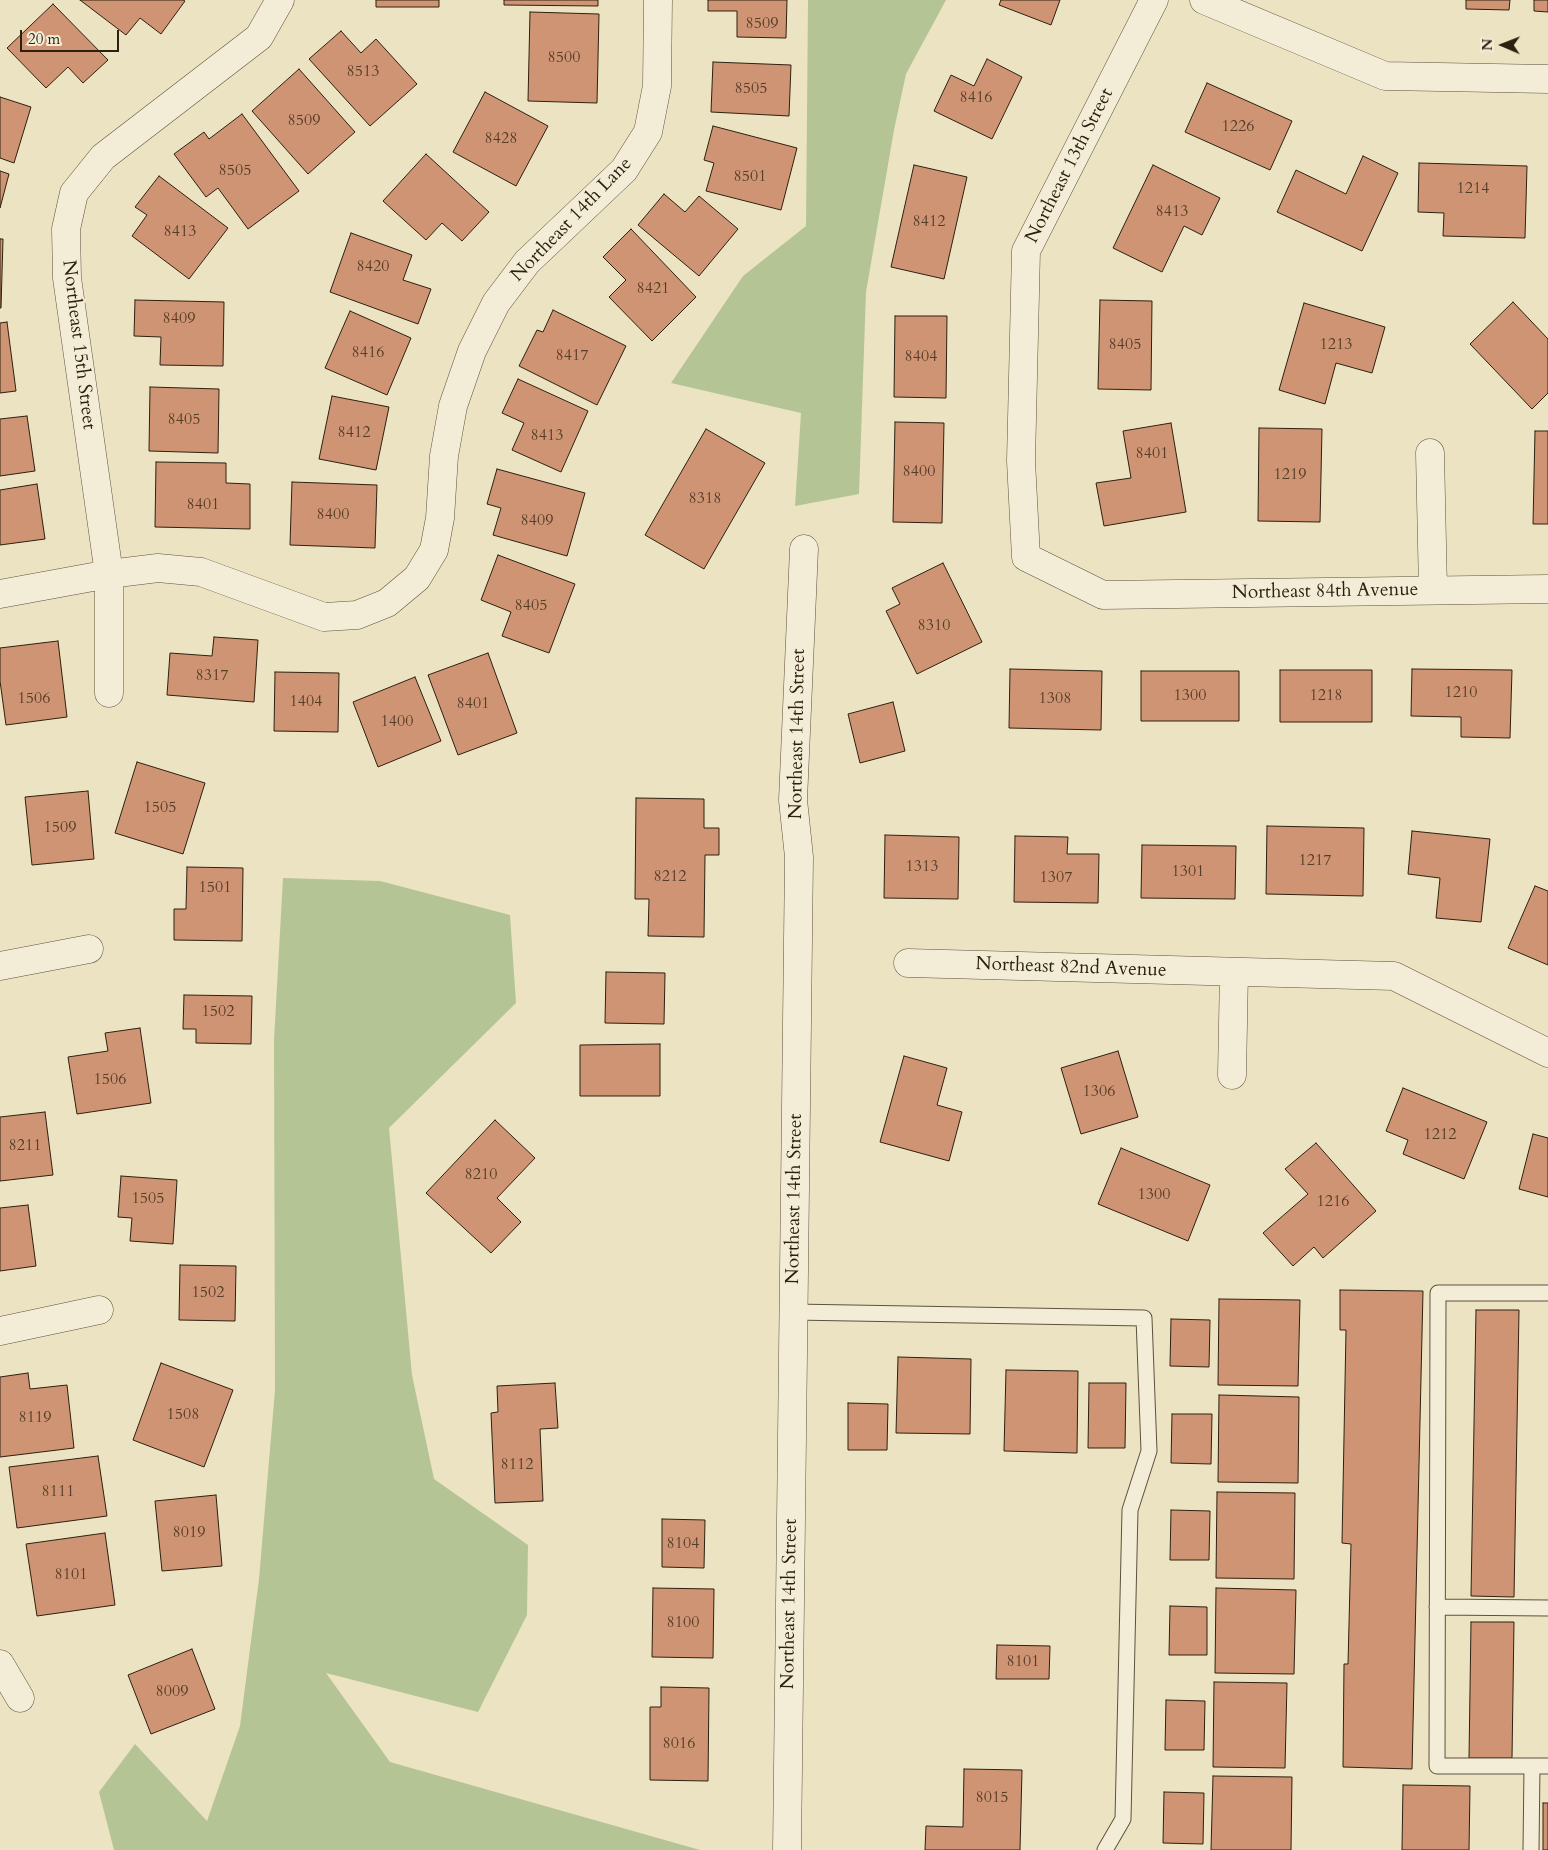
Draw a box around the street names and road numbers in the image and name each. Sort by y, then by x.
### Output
street label: Northeast 13th Street [1021,85,1119,247]
street label: Northeast 14th Lane [507,153,637,287]
street label: Northeast 15th Street [56,259,100,431]
street label: Northeast 84th Avenue [1231,579,1419,605]
street label: Northeast 14th Street [785,648,811,820]
street label: Northeast 82nd Avenue [975,953,1167,983]
street label: Northeast 14th Street [782,1113,808,1285]
street label: Northeast 14th Street [777,1518,803,1690]

